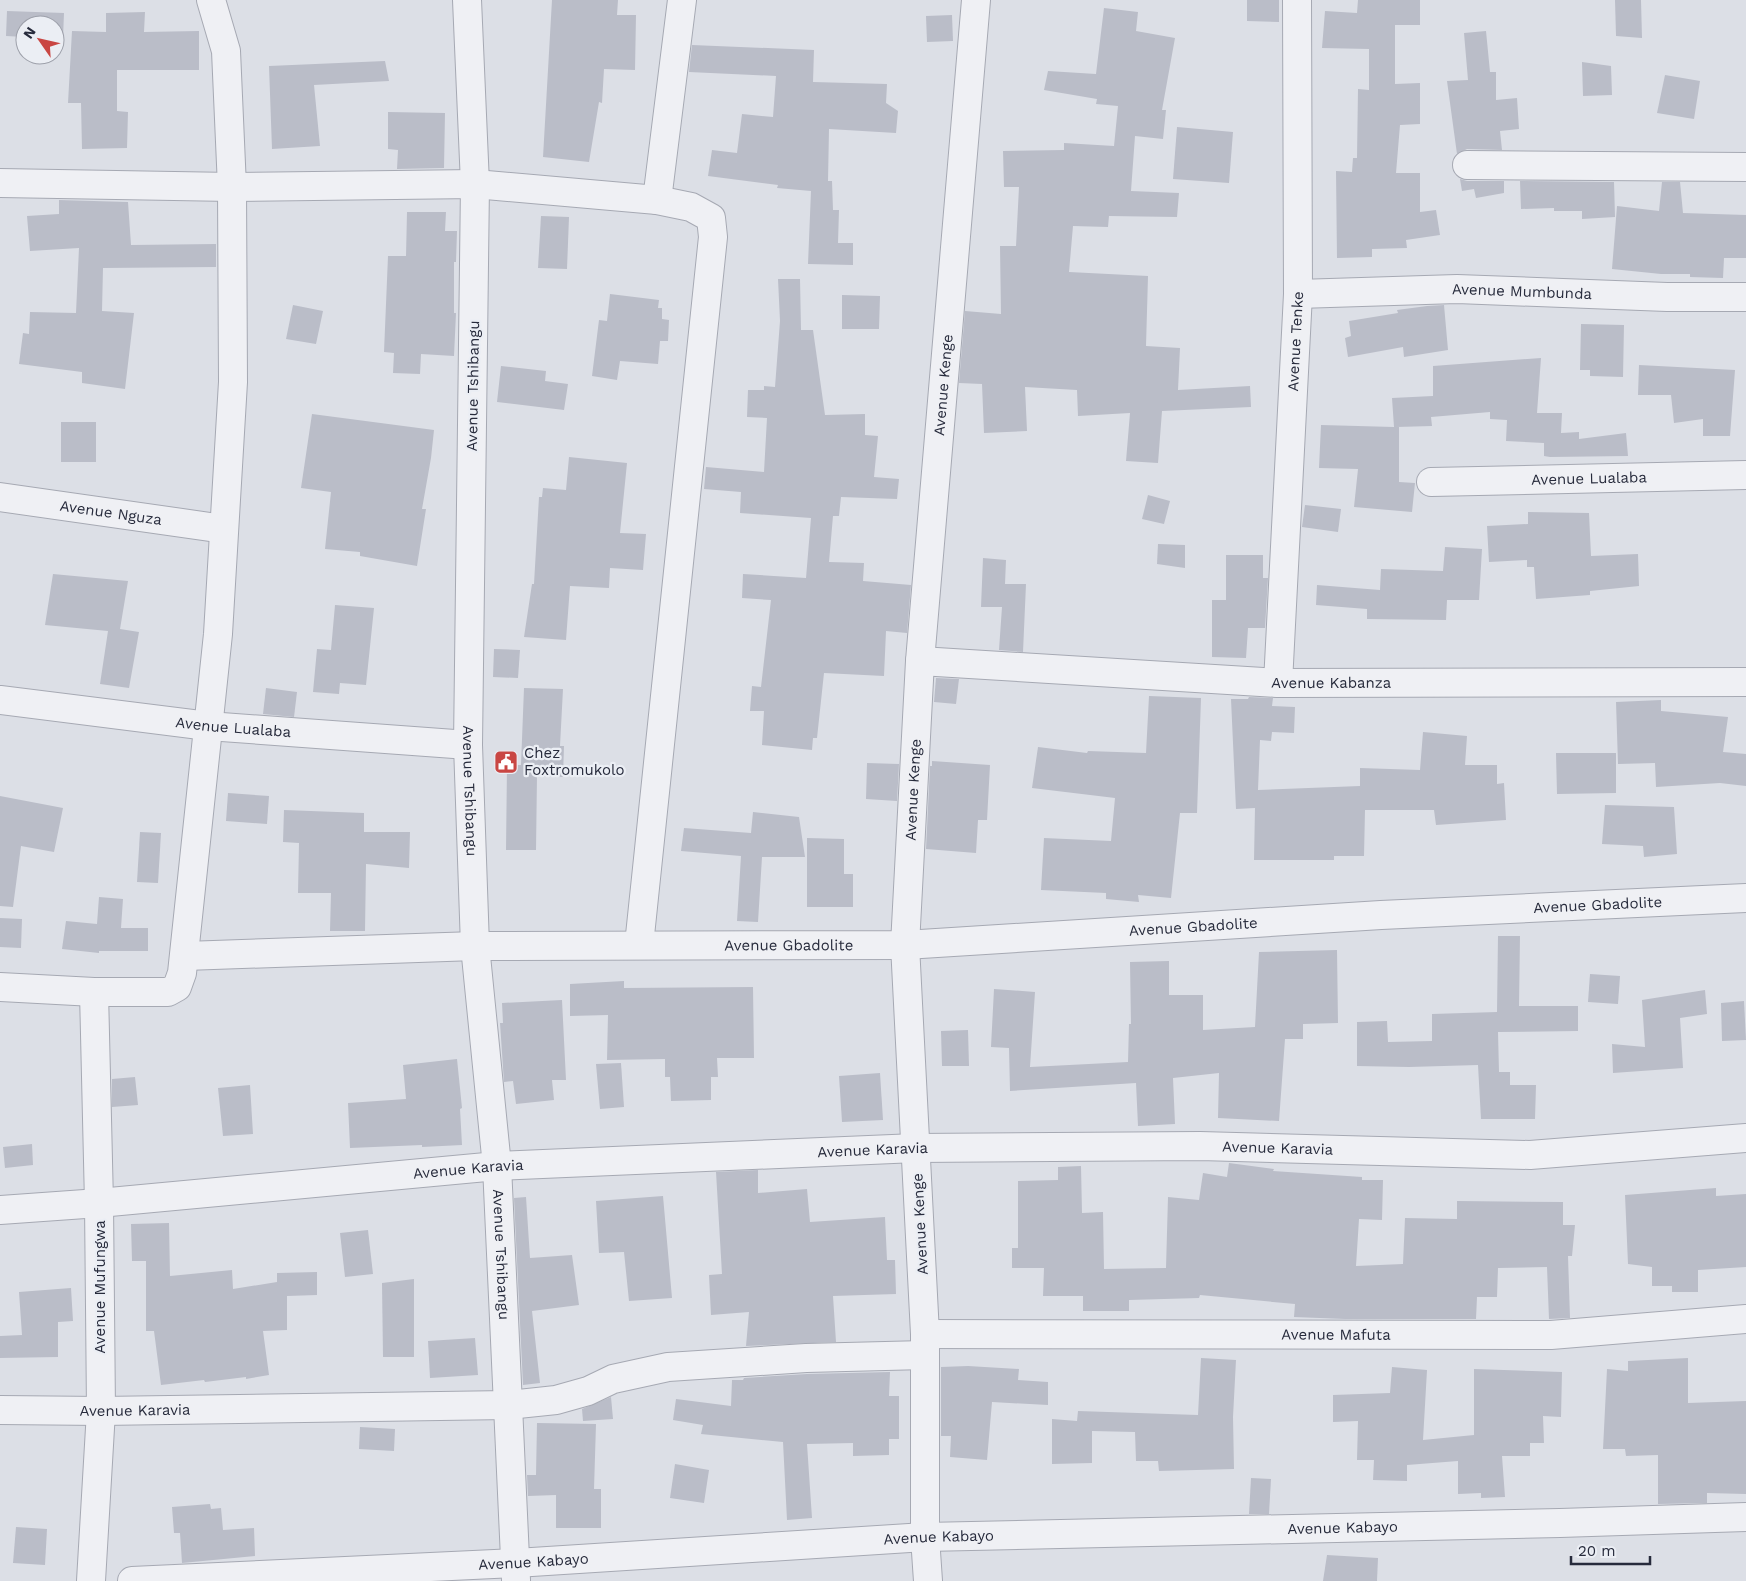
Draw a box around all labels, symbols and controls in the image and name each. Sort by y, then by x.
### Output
north arrow [15,15,65,65]
text: N [20,24,39,42]
street label: Avenue Mumbunda [1451,280,1593,303]
street label: Avenue Tenke [1284,291,1307,392]
street label: Avenue Tshibangu [463,320,483,452]
street label: Avenue Kenge [930,333,957,437]
street label: Avenue Lualaba [1531,468,1648,489]
street label: Avenue Nguza [59,497,164,529]
street label: Avenue Kabanza [1271,674,1392,692]
street label: Avenue Lualaba [175,713,292,741]
street label: Avenue Tshibangu [459,725,481,857]
street label: Avenue Kenge [902,738,925,841]
place label: Chez Foxtromukolo [524,744,625,779]
public building icon: Chez Foxtromukolo [493,749,519,775]
street label: Avenue Gbadolite [1533,893,1662,917]
street label: Avenue Gbadolite [1128,914,1258,940]
street label: Avenue Gbadolite [724,936,853,954]
street label: Avenue Karavia [1222,1138,1334,1159]
street label: Avenue Karavia [817,1139,929,1161]
street label: Avenue Karavia [412,1156,524,1183]
street label: Avenue Kenge [908,1173,932,1275]
street label: Avenue Tshibangu [489,1189,513,1320]
street label: Avenue Mufungwa [91,1220,109,1354]
street label: Avenue Mafuta [1281,1326,1391,1344]
street label: Avenue Karavia [79,1401,191,1420]
street label: Avenue Kabayo [1287,1518,1398,1538]
street label: Avenue Kabayo [883,1526,994,1549]
scale bar [1571,1534,1650,1566]
text: 20 m [1578,1542,1616,1560]
street label: Avenue Kabayo [478,1549,589,1574]

